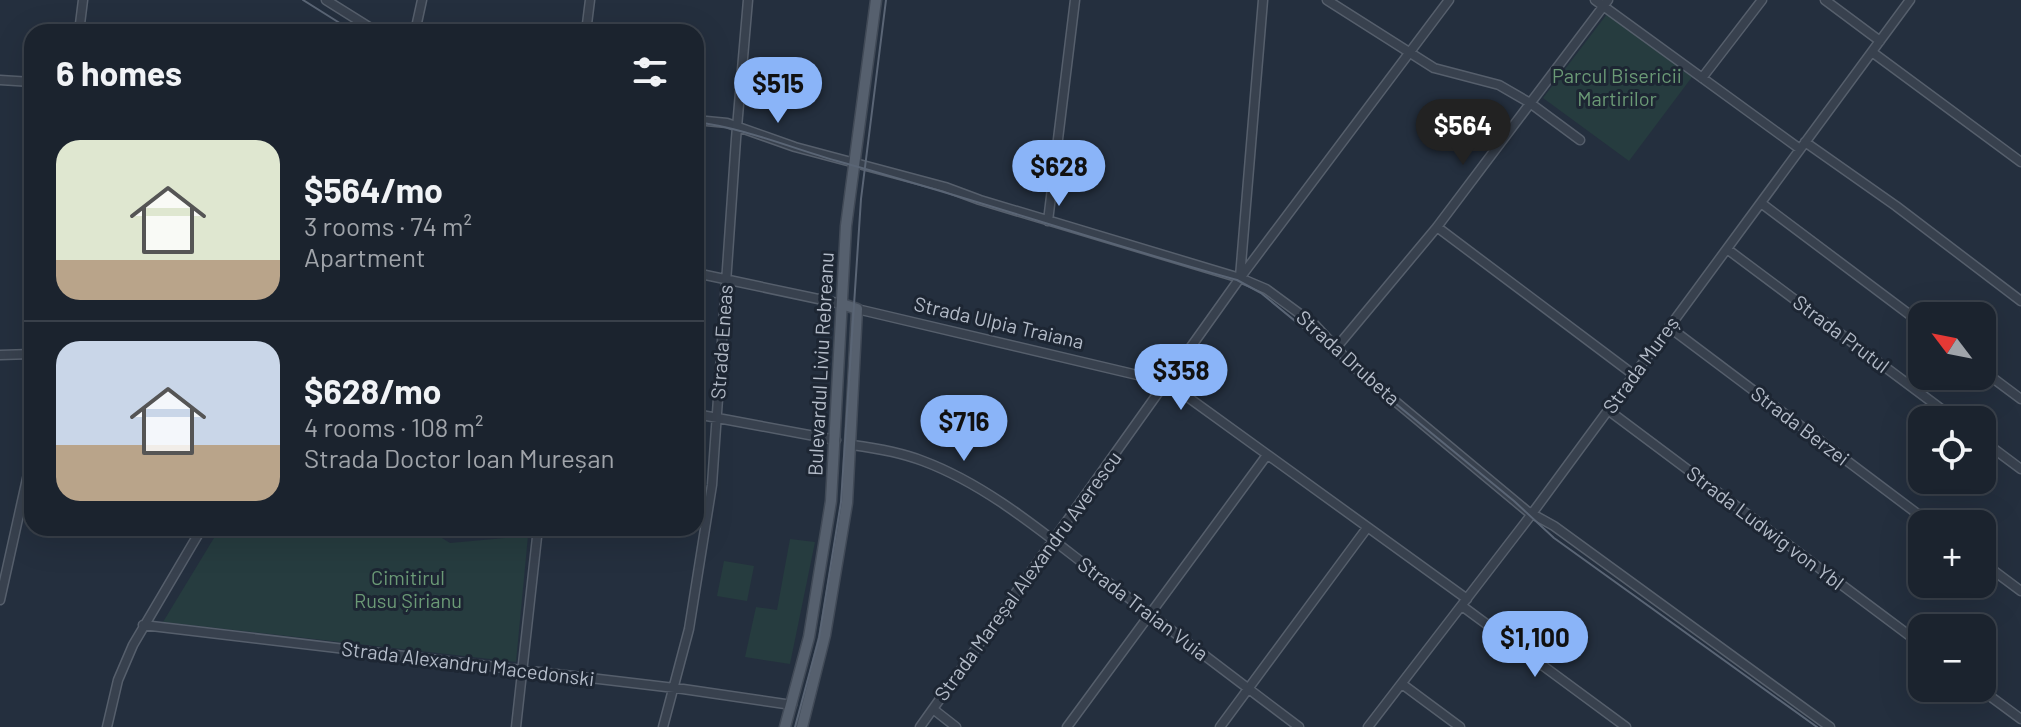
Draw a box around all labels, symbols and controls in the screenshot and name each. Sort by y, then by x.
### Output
icon: filters [628,50,672,94]
text: 6 homes [56,52,182,93]
pin: $515 [731,57,825,125]
park label: Parcul Bisericii Martirilor [1552,63,1682,110]
text: $515 [752,67,804,98]
pin: $564 [1416,99,1510,167]
text: $564 [1434,109,1492,140]
pin: $628 [1012,140,1106,208]
text: $628 [1030,150,1088,181]
text: $564/mo [304,169,443,210]
icon: home [120,172,216,268]
text: 3 rooms · 74 m² [304,210,472,241]
text: Apartment [304,241,425,272]
street label: Bulevardul Liviu Rebreanu [802,252,838,476]
street label: Strada Eneas [705,284,737,400]
street label: Strada Prutul [1789,289,1894,377]
street label: Strada Ulpia Traiana [912,291,1086,353]
north arrow [1908,302,1996,390]
map controls [1908,302,1996,702]
street label: Strada Drubeta [1292,305,1405,410]
street label: Strada Mureș [1597,311,1683,418]
pin: $358 [1134,344,1228,412]
text: $358 [1153,354,1210,385]
text: $628/mo [304,370,441,411]
icon: home [120,373,216,469]
street label: Strada Berzei [1747,380,1854,470]
pin: $716 [917,395,1011,463]
text: $716 [938,405,990,436]
button: locate [1908,406,1996,494]
text: 4 rooms · 108 m² [304,411,484,442]
text: Strada Doctor Ioan Mureșan [304,442,614,473]
street label: Strada Mareșal Alexandru Averescu [929,446,1126,705]
street label: Strada Ludwig von Ybl [1682,460,1849,594]
button: + [1908,510,1996,598]
street label: Strada Traian Vuia [1074,551,1214,665]
park label: Cimitirul Rusu Șirianu [354,565,462,612]
pin: $1,100 [1470,611,1600,679]
button: − [1908,614,1996,702]
text: $1,100 [1500,621,1570,652]
street label: Strada Alexandru Macedonski [340,636,596,690]

